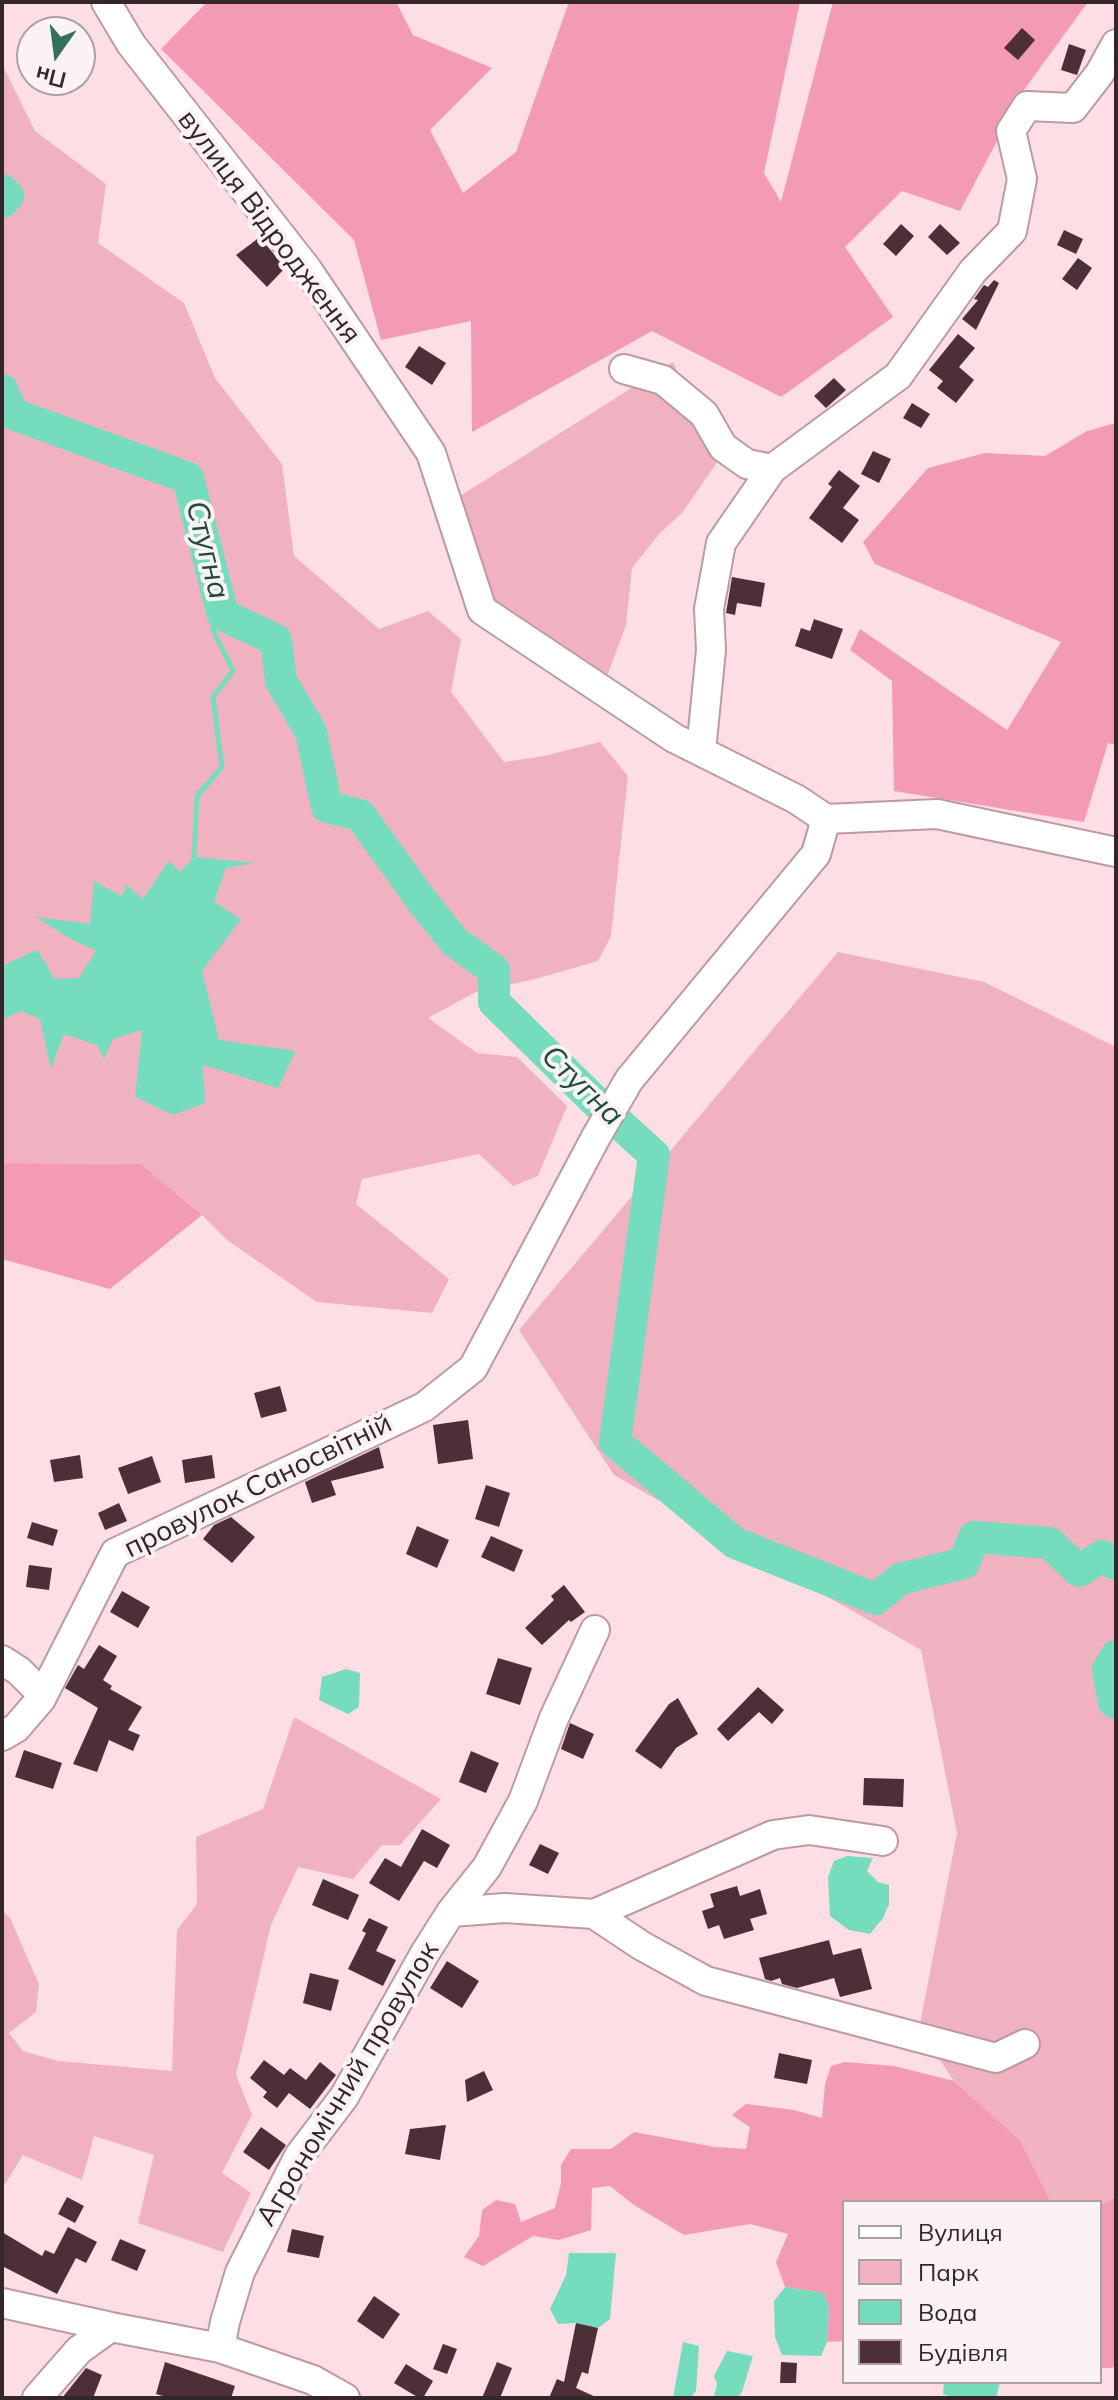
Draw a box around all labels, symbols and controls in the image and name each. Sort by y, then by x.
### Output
north arrow [16,16,96,96]
text: Пн [32,60,69,95]
street label: вулиця Відродження [170,104,368,350]
water label: Стугна [177,497,237,603]
water label: Стугна [534,1038,630,1134]
street label: провулок Саносвітній [119,1407,397,1565]
street label: Агрономічний провулок [250,1936,446,2232]
legend [842,2200,1102,2384]
text: Вулиця [918,2217,1003,2247]
text: Парк [918,2257,979,2287]
text: Вода [918,2297,978,2327]
text: Будівля [918,2337,1008,2367]

